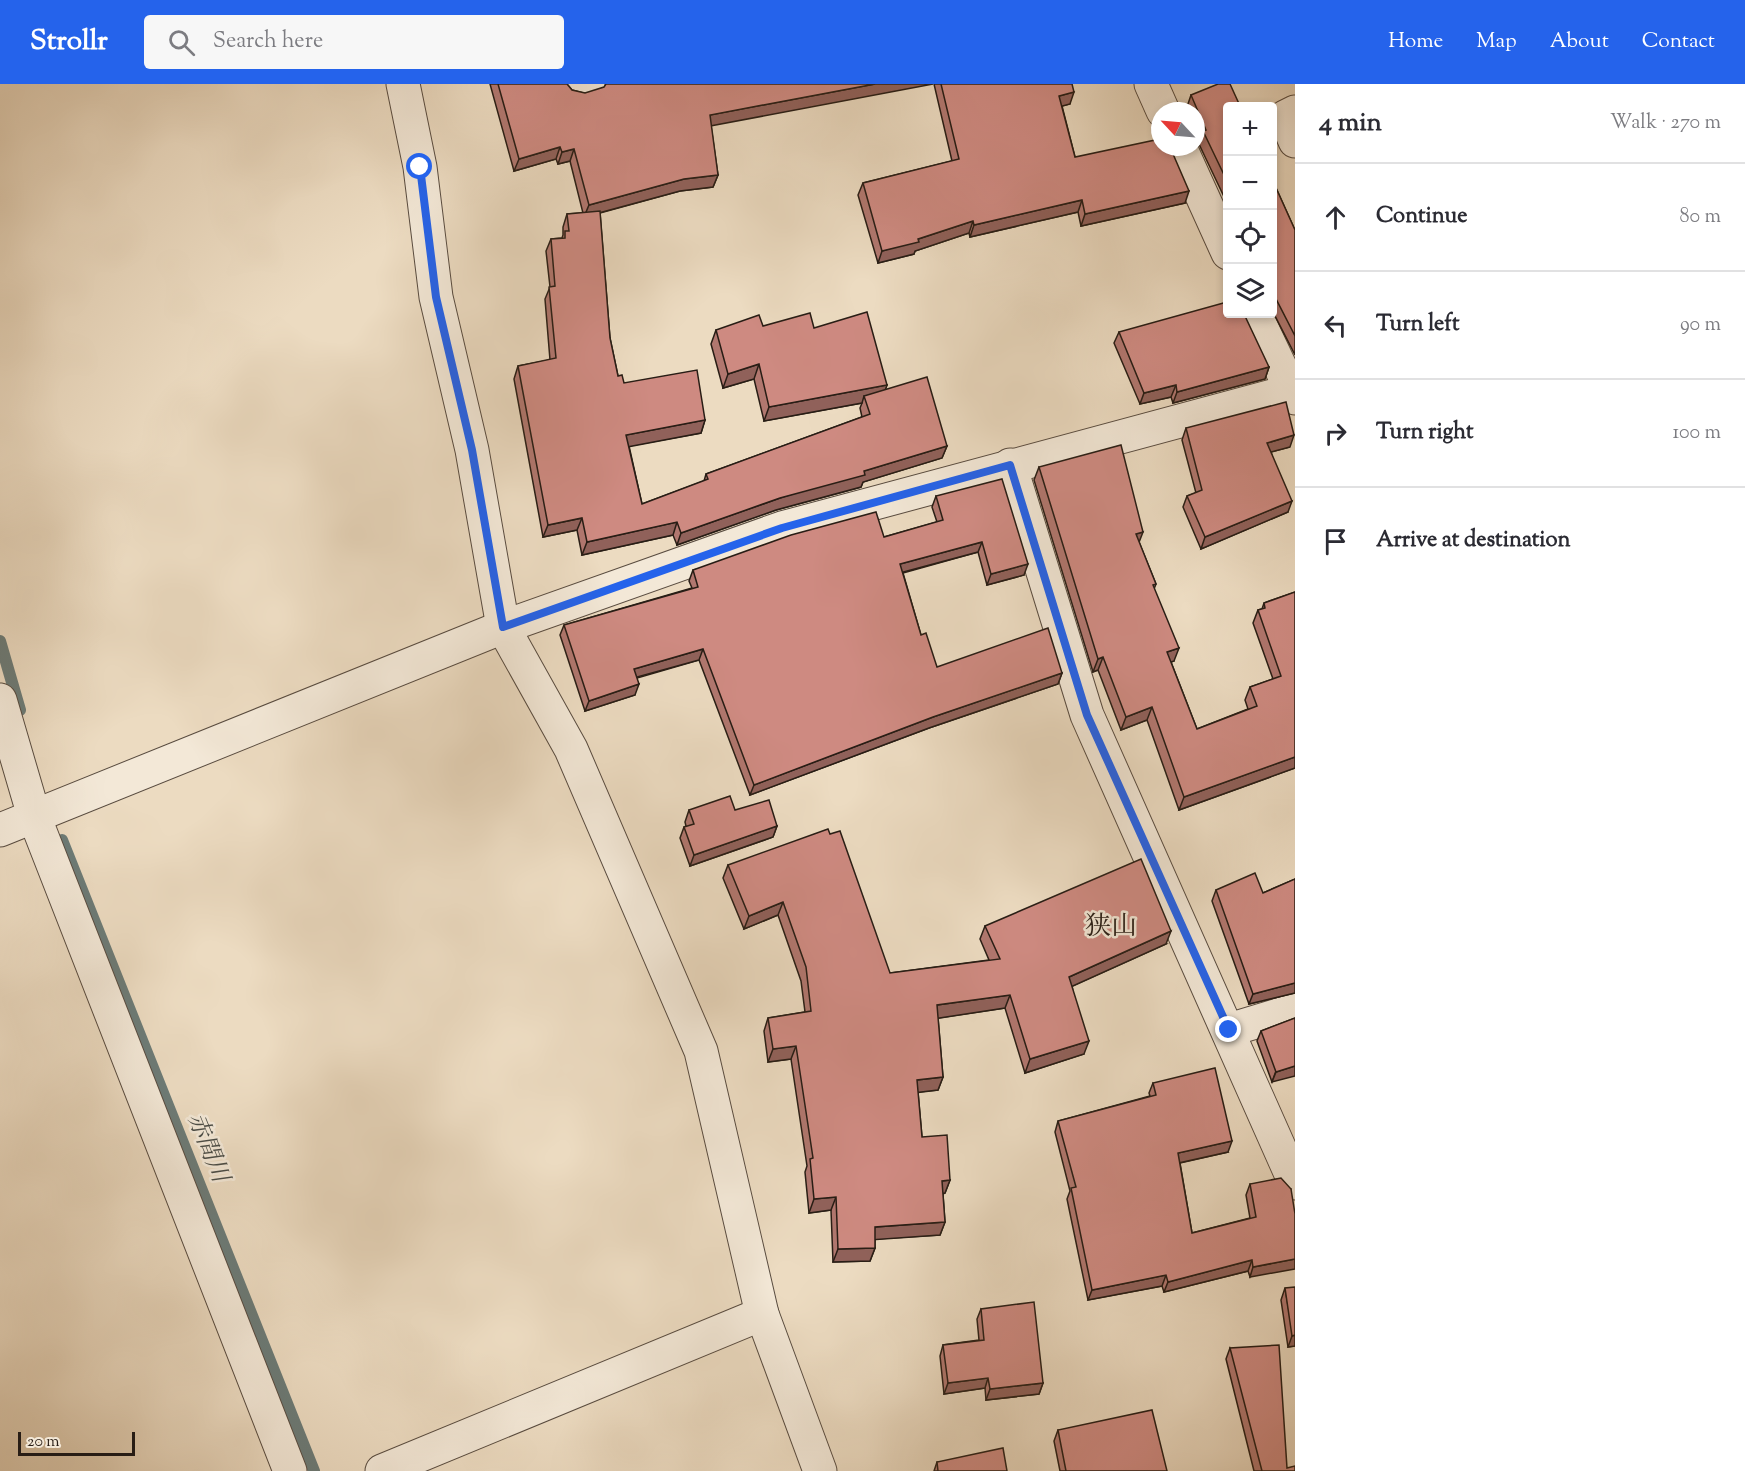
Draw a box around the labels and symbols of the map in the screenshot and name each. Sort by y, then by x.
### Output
north arrow [1151,102,1205,156]
route start [406,153,432,179]
district label: 狭山 [1085,909,1137,946]
route end [1215,1016,1241,1042]
water label: 赤間川 [178,1108,237,1191]
scale bar [18,1429,135,1456]

